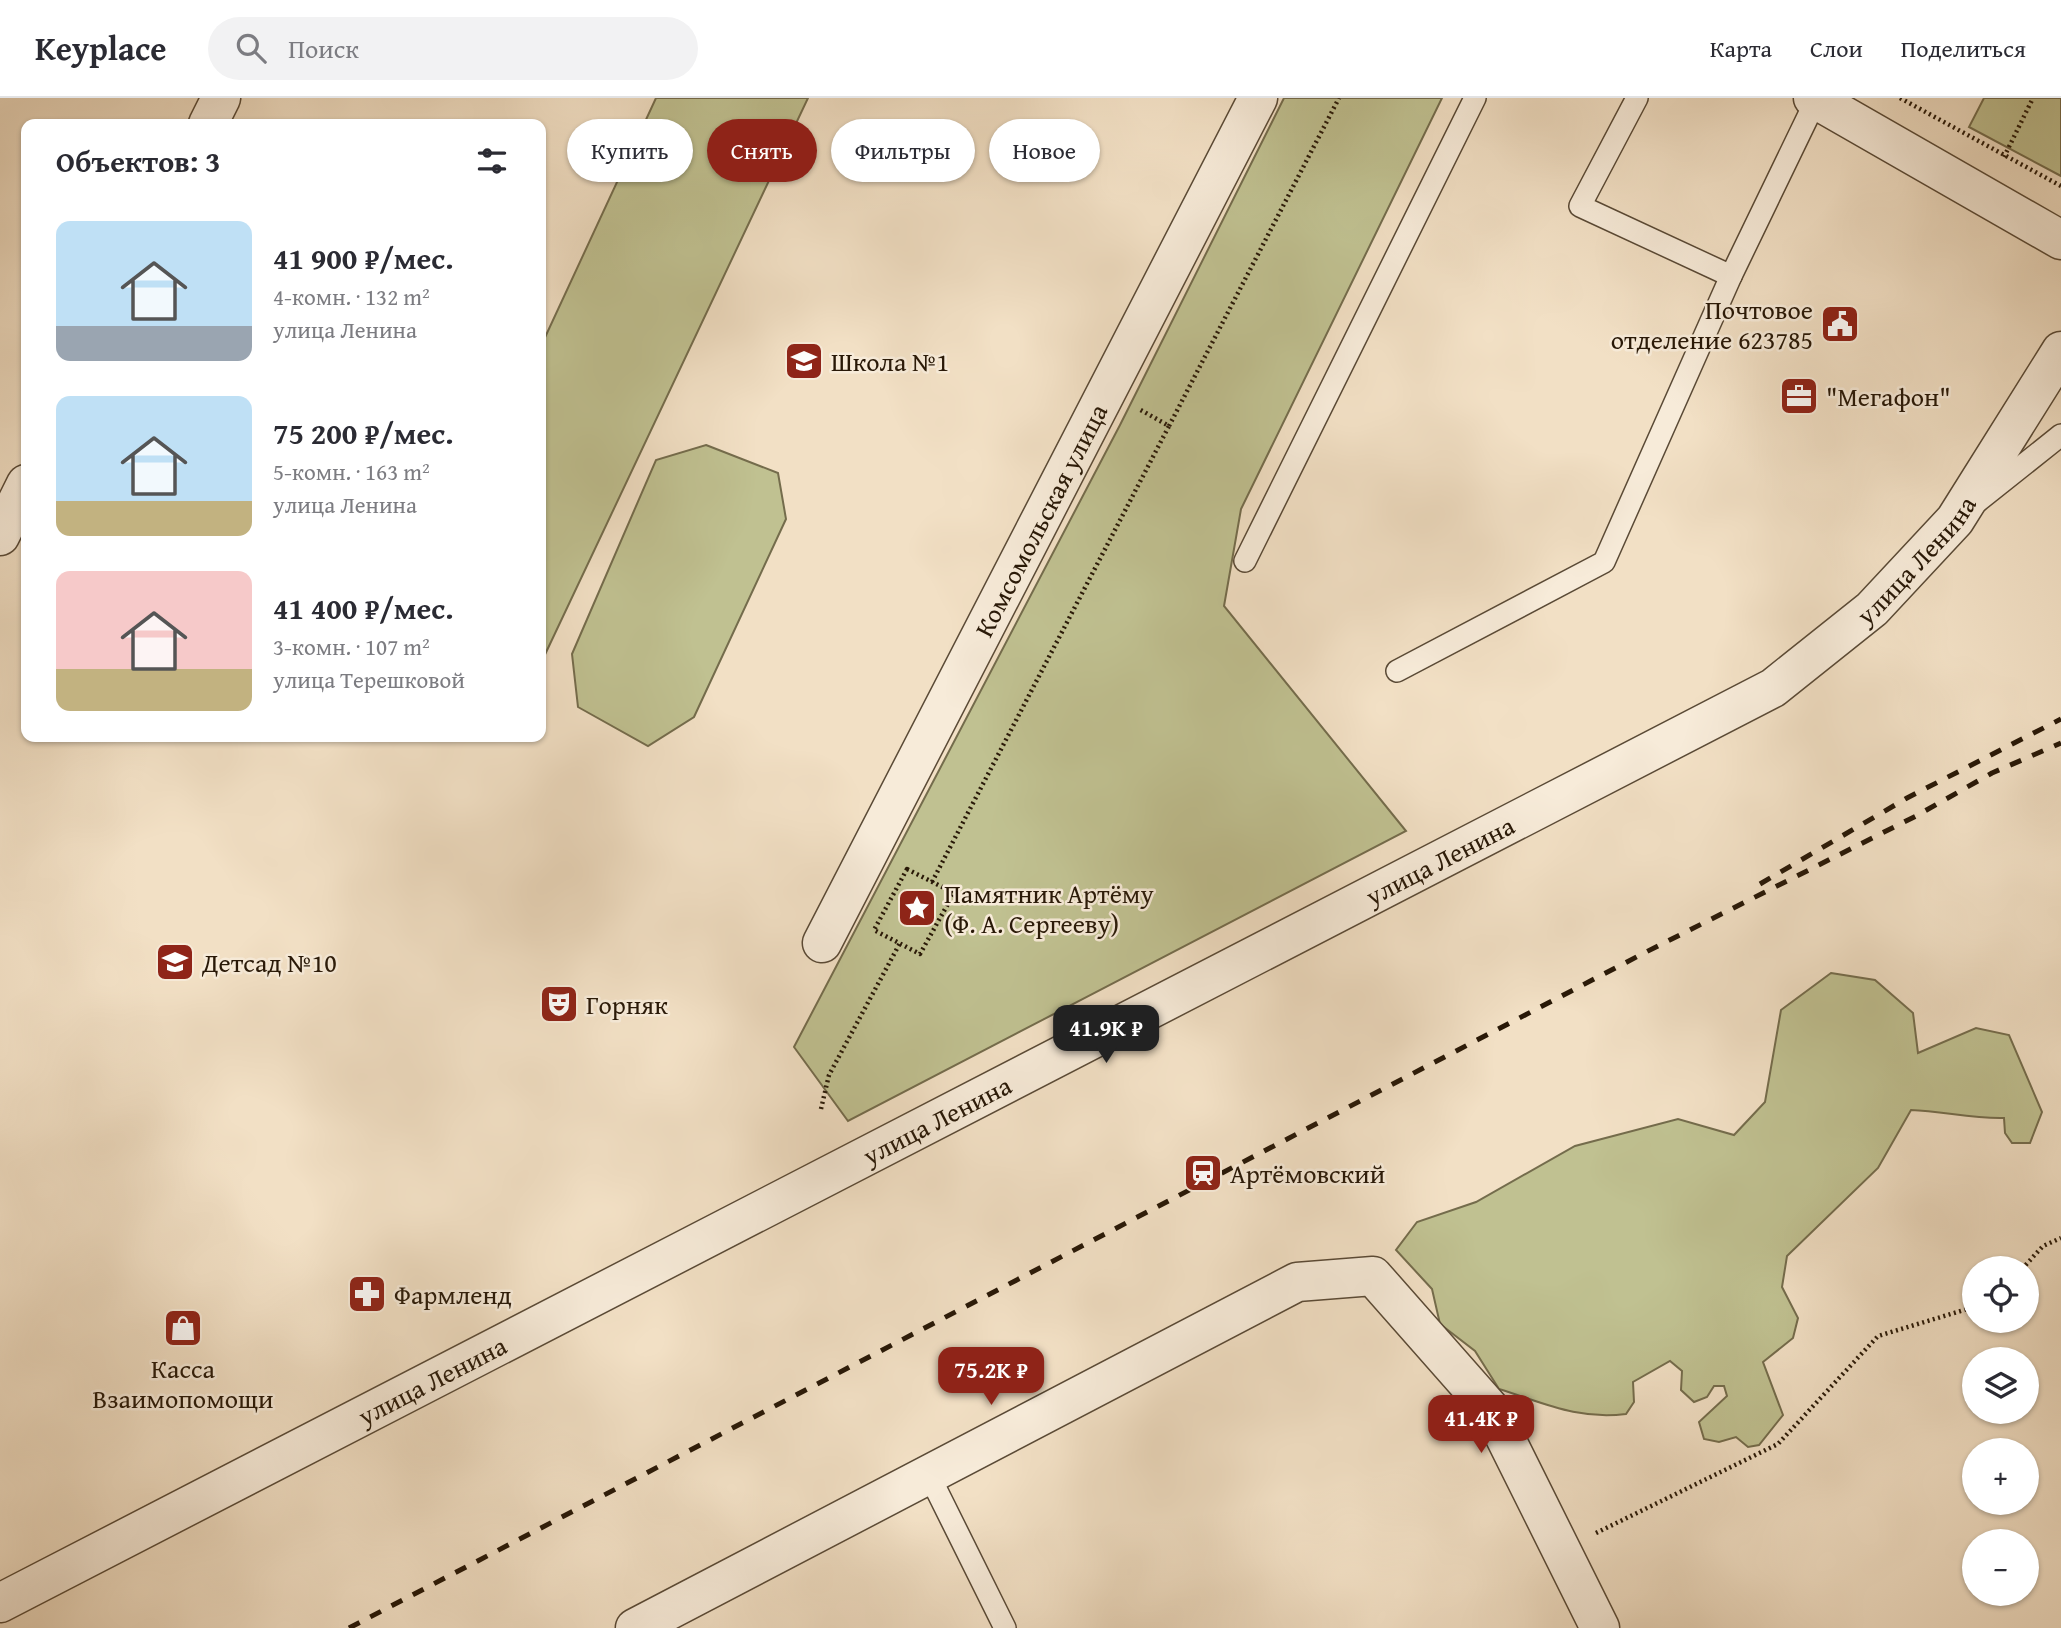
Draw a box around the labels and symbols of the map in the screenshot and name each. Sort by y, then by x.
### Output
place label: Почтовое отделение 623785 [1611,290,1813,359]
public building icon: Почтовое отделение 623785 [1819,303,1861,345]
school or university icon: Школа №1 [783,340,825,382]
place label: Школа №1 [831,342,949,381]
office icon: "Мегафон" [1778,375,1820,417]
place label: "Мегафон" [1826,377,1951,416]
street label: Комсомольская улица [964,396,1117,643]
street label: улица Ленина [1847,487,1986,634]
street label: улица Ленина [1357,805,1521,915]
place label: Памятник Артёму (Ф. А. Сергееву) [944,874,1154,943]
place icon: Памятник Артёму (Ф. А. Сергееву) [896,887,938,929]
school or university icon: Детсад №10 [154,941,196,983]
place label: Детсад №10 [201,943,337,982]
theatre icon: Горняк [538,983,580,1025]
place label: Горняк [586,985,668,1024]
pin: 41.9K ₽ [1041,1006,1171,1065]
street label: улица Ленина [854,1065,1018,1175]
station icon: Артёмовский [1182,1152,1224,1194]
place label: Артёмовский [1230,1154,1385,1193]
pharmacy icon: Фармленд [346,1273,388,1315]
place label: Фармленд [394,1275,512,1314]
shop icon: Касса Взаимопомощи [162,1307,204,1349]
street label: улица Ленина [350,1325,514,1435]
pin: 75.2K ₽ [926,1348,1056,1407]
place label: Касса Взаимопомощи [93,1349,274,1418]
pin: 41.4K ₽ [1416,1396,1546,1455]

